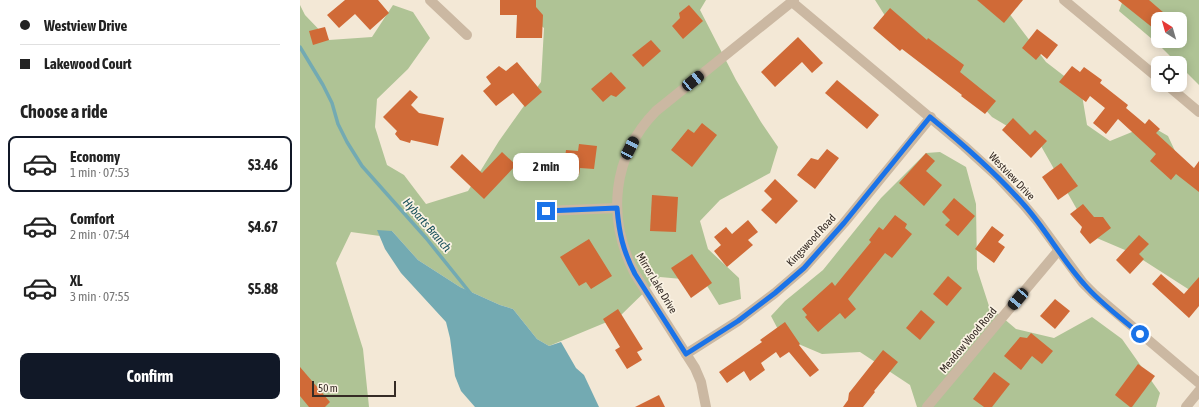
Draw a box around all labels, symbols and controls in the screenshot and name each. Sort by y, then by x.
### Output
north arrow [1151,12,1187,48]
map controls [1151,12,1187,92]
text: Westview Drive [44,17,127,34]
text: Lakewood Court [44,55,131,72]
button: locate [1151,56,1187,92]
car [680,69,706,93]
text: Choose a ride [20,101,108,122]
car [619,135,641,161]
icon: car [22,146,58,182]
text: Economy [70,148,120,165]
street label: Westview Drive [986,150,1038,202]
callout: 2 min [513,153,579,181]
text: $3.46 [248,156,278,173]
text: 2 min [533,159,559,174]
text: 1 min · 07:53 [70,165,130,180]
water label: Hybarts Branch [400,195,454,255]
route end [537,202,555,220]
icon: car [22,208,58,244]
text: Comfort [70,210,114,227]
street label: Kingswood Road [784,212,838,268]
text: $4.67 [248,218,278,235]
text: 2 min · 07:54 [70,227,130,242]
street label: Mirror Lake Drive [634,251,680,315]
icon: car [22,270,58,306]
text: XL [70,272,83,289]
text: $5.88 [248,280,278,297]
car [1006,286,1030,312]
text: 3 min · 07:55 [70,289,130,304]
street label: Meadow Wood Road [937,305,999,375]
route start [1131,325,1149,343]
button: Confirm [20,353,280,399]
scale bar [312,379,396,398]
text: 50 m [318,382,338,394]

